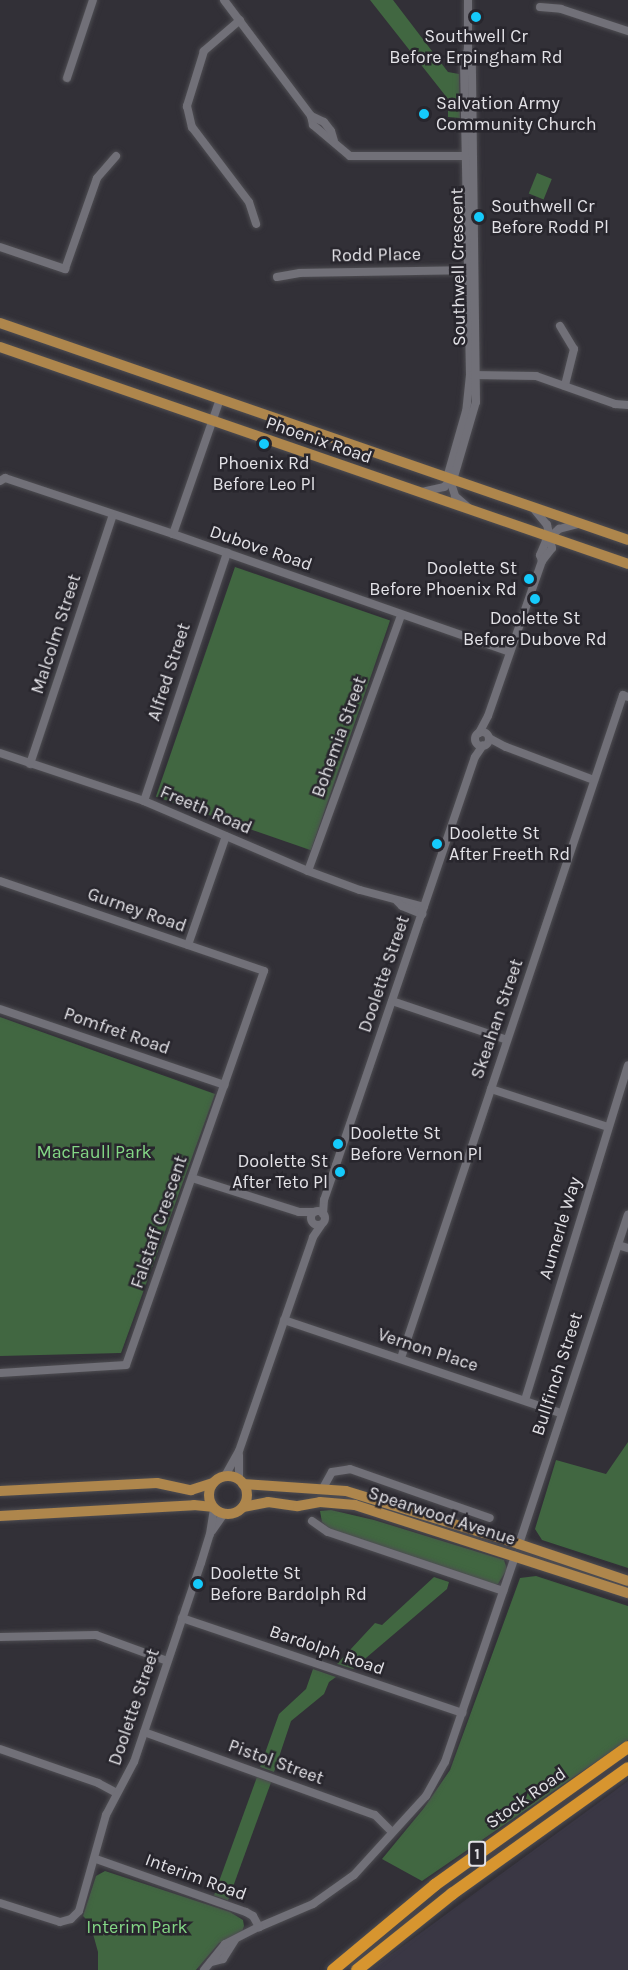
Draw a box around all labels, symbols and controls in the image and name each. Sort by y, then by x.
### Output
marker: Southwell Cr Before Erpingham Rd [469,10,483,24]
place label: Southwell Cr Before Erpingham Rd [389,26,563,68]
place label: Salvation Army Community Church [436,93,597,136]
marker: Salvation Army Community Church [417,107,431,121]
street label: Southwell Crescent [446,188,470,346]
place label: Southwell Cr Before Rodd Pl [491,196,609,238]
marker: Southwell Cr Before Rodd Pl [472,210,486,224]
street label: Rodd Place [331,243,421,267]
street label: Phoenix Road [263,412,375,468]
marker: Phoenix Rd Before Leo Pl [257,437,271,451]
place label: Phoenix Rd Before Leo Pl [212,453,316,496]
street label: Dubove Road [207,520,315,576]
place label: Doolette St Before Phoenix Rd [369,558,517,600]
street label: Malcolm Street [26,571,86,697]
marker: Doolette St Before Phoenix Rd [522,572,536,586]
marker: Doolette St Before Dubove Rd [528,592,542,606]
place label: Doolette St Before Dubove Rd [463,608,607,650]
street label: Alfred Street [143,620,195,724]
street label: Bohemia Street [307,674,371,800]
street label: Freeth Road [157,781,255,839]
place label: Doolette St After Freeth Rd [449,823,570,866]
marker: Doolette St After Freeth Rd [430,837,444,851]
street label: Gurney Road [85,883,189,937]
street label: Doolette Street [354,913,414,1035]
street label: Skeahan Street [466,956,528,1082]
street label: Pomfret Road [61,1003,173,1059]
place label: Doolette St Before Vernon Pl [350,1123,483,1166]
marker: Doolette St Before Vernon Pl [331,1137,345,1151]
park label: MacFaull Park [36,1141,152,1163]
place label: Doolette St After Teto Pl [232,1151,328,1194]
street label: Falstaff Crescent [126,1153,192,1291]
marker: Doolette St After Teto Pl [333,1165,347,1179]
street label: Aumerle Way [534,1174,586,1282]
street label: Bullfinch Street [527,1310,587,1438]
street label: Vernon Place [375,1324,481,1376]
street label: Spearwood Avenue [365,1482,519,1550]
place label: Doolette St Before Bardolph Rd [210,1563,367,1606]
marker: Doolette St Before Bardolph Rd [191,1577,205,1591]
street label: Bardolph Road [267,1620,387,1680]
street label: Doolette Street [104,1646,164,1768]
street label: Pistol Street [225,1735,327,1789]
street label: Stock Road [482,1763,570,1833]
road number: 1 [468,1841,486,1867]
street label: Interim Road [142,1849,250,1905]
park label: Interim Park [86,1916,188,1938]

